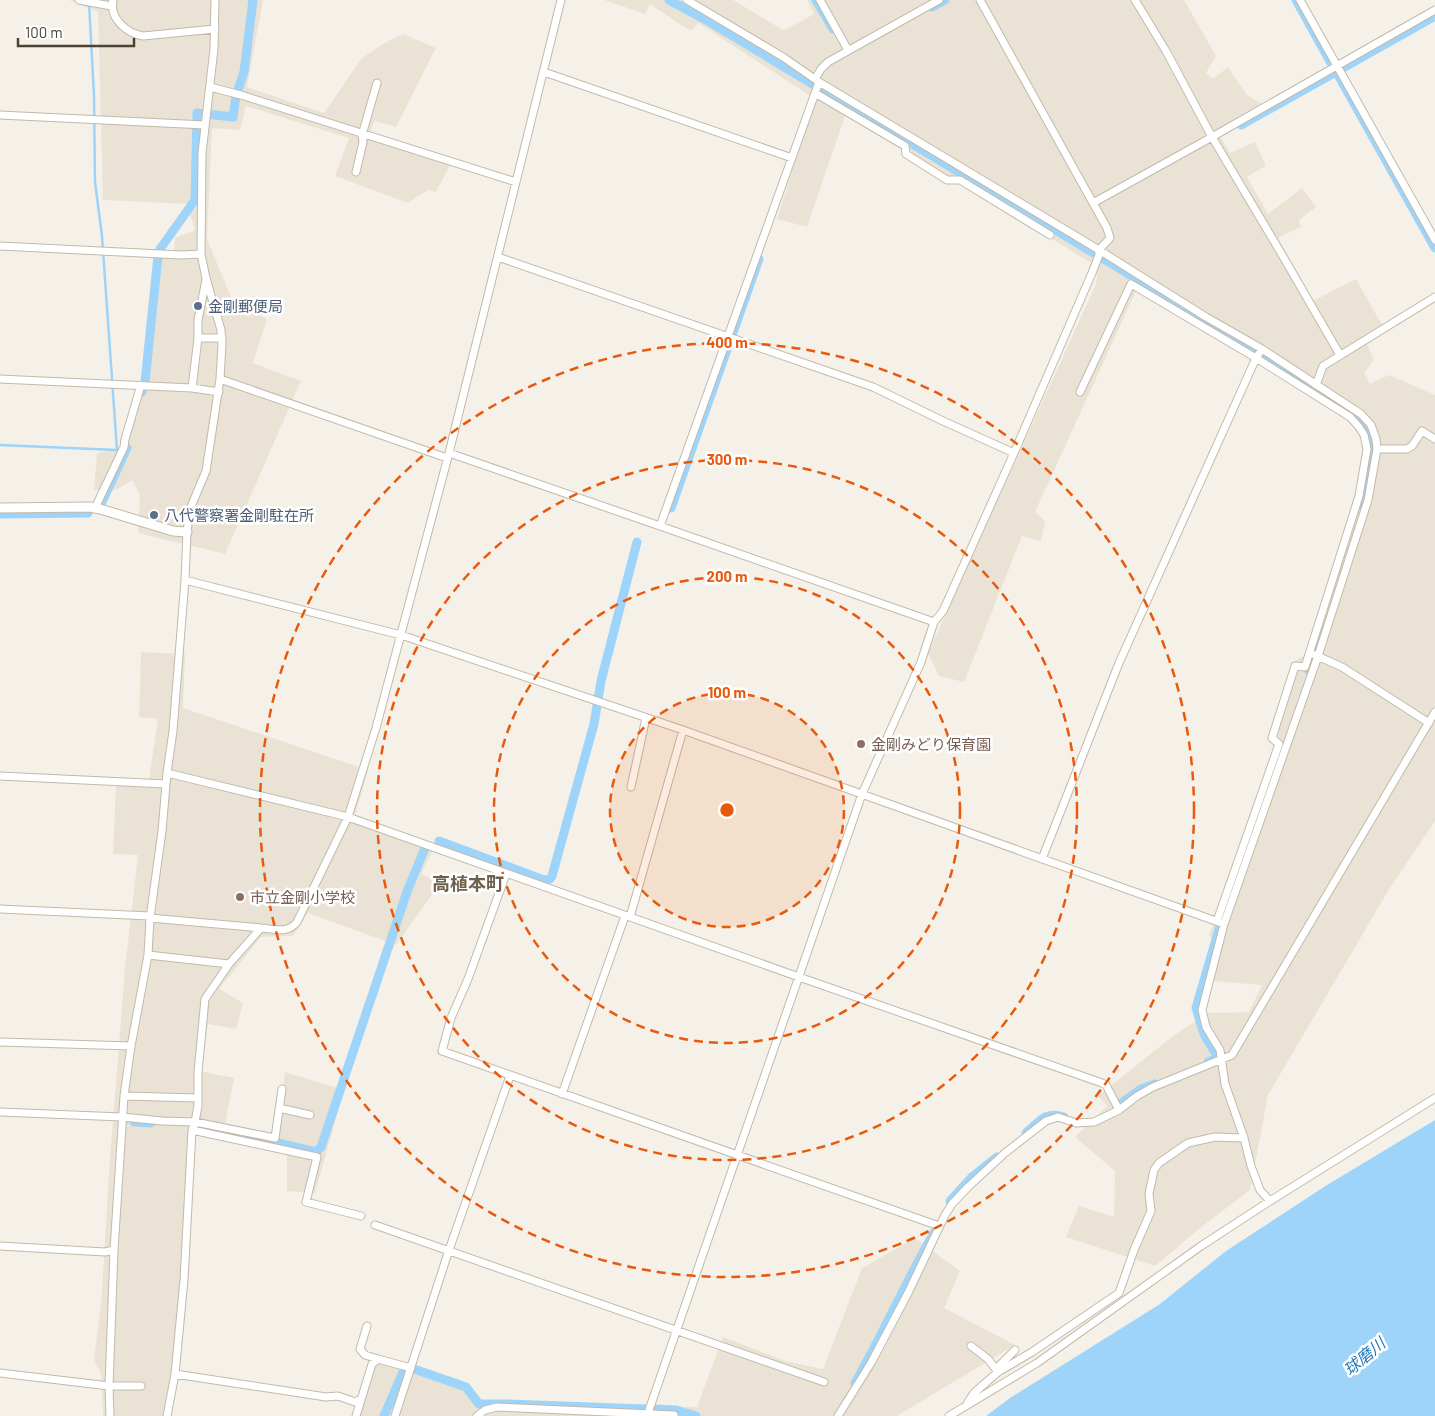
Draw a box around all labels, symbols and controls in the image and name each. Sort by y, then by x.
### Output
scale bar [18,15,134,47]
text: 100 m [25,23,63,41]
place label: 金剛郵便局 [208,297,283,315]
marker: 金剛郵便局 [192,300,204,312]
text: 400 m [706,333,748,351]
text: 300 m [707,450,747,468]
place label: 八代警察署金剛駐在所 [164,506,314,524]
marker: 八代警察署金剛駐在所 [148,509,160,521]
text: 200 m [706,567,748,585]
text: 100 m [708,683,746,701]
place label: 金剛みどり保育園 [871,735,991,753]
marker: 金剛みどり保育園 [855,738,867,750]
centre of rings [718,801,736,819]
district label: 高植本町 [432,872,504,894]
place label: 市立金剛小学校 [250,888,355,906]
marker: 市立金剛小学校 [234,891,246,903]
water label: 球磨川 [1340,1332,1390,1379]

